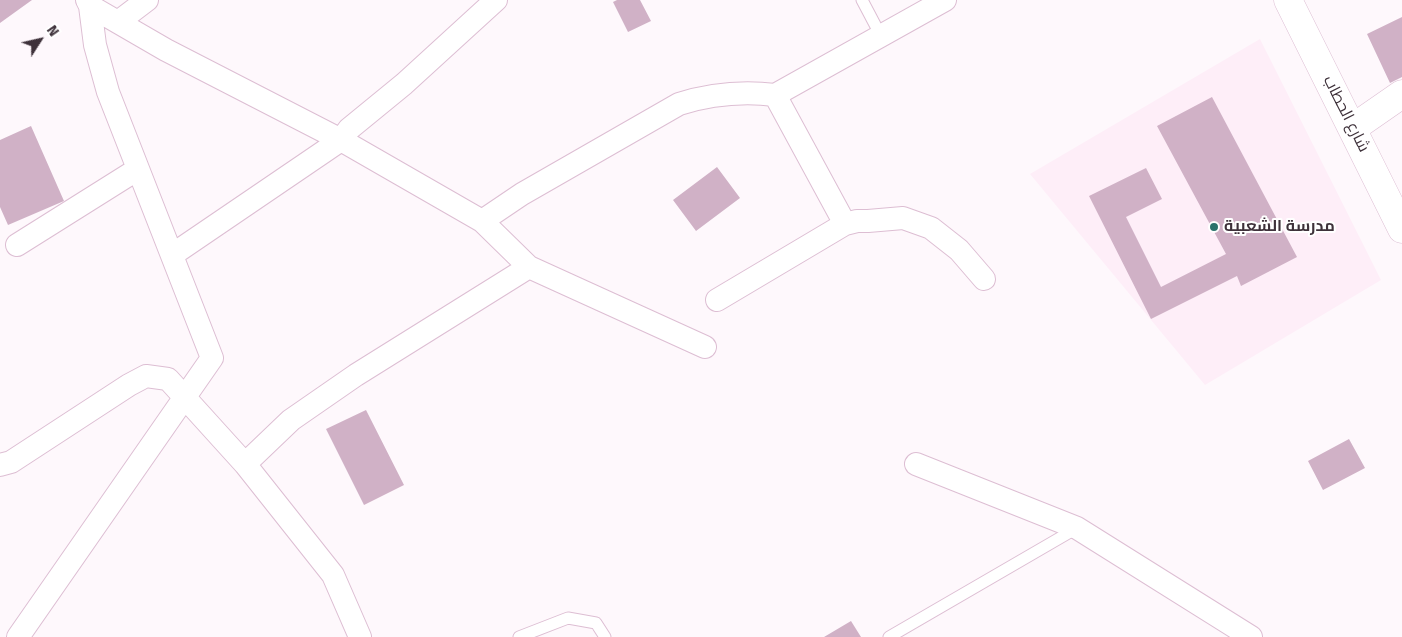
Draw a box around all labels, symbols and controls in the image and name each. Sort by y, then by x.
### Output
north arrow [15,15,65,65]
text: N [43,22,62,40]
street label: شارع الحطاب [1319,73,1373,155]
place label: مدرسة الشعبية [1224,217,1335,237]
marker: مدرسة الشعبية [1208,221,1220,233]

